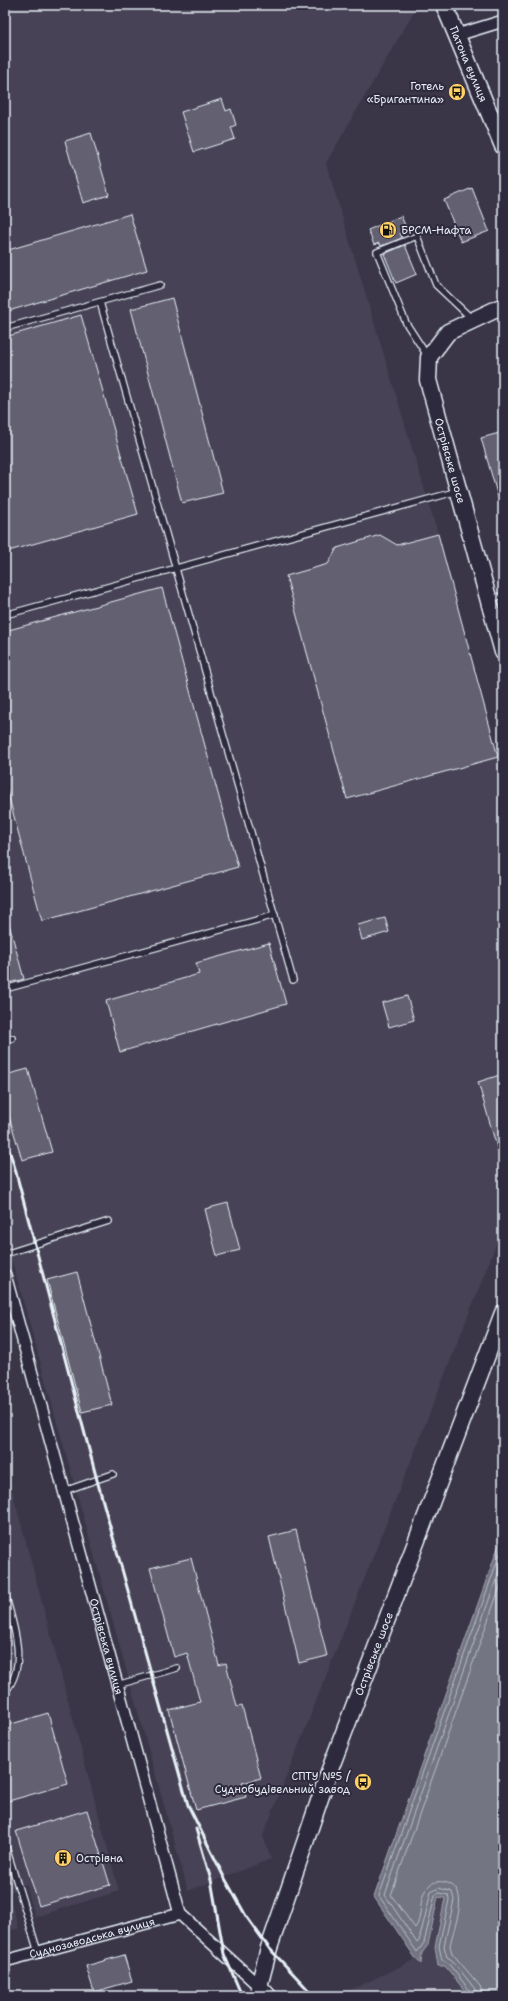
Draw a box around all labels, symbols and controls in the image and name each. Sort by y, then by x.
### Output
street label: Патона вулиця [446,24,491,104]
place label: Готель «Бригантина» [367,79,444,107]
bus stop icon: Готель «Бригантина» [447,82,467,102]
fuel station icon: БРСМ-Нафта [378,220,398,240]
place label: БРСМ-Нафта [401,223,471,238]
street label: Острівське шосе [431,416,469,505]
street label: Острівська вулиця [86,1596,127,1696]
street label: Острівське шосе [351,1610,396,1698]
place label: СПТУ №5 / Суднобудівельний завод [215,1769,351,1797]
bus stop icon: СПТУ №5 / Суднобудівельний завод [353,1772,373,1792]
building icon: Острівна [53,1848,73,1868]
place label: Острівна [76,1851,123,1866]
street label: Суднозаводська вулиця [27,1914,156,1962]

